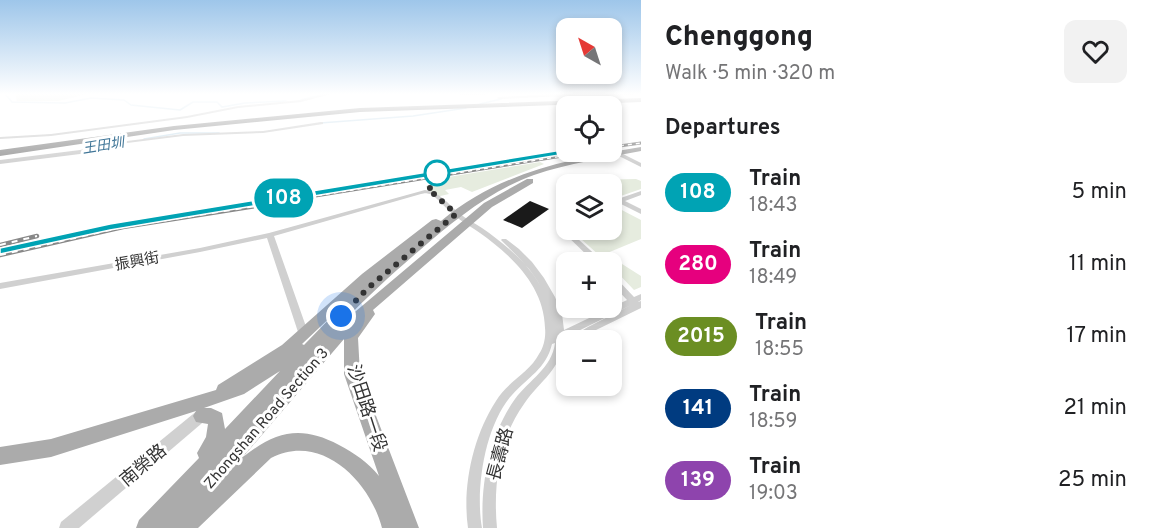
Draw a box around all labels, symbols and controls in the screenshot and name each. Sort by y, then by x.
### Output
north arrow [556,18,622,84]
map controls [556,18,622,396]
text: Chenggong [665,20,813,56]
button: heart [1064,20,1127,83]
text: Walk · 5 min · 320 m [665,61,835,87]
button: locate [556,96,622,162]
text: Departures [665,115,781,142]
water label: 王田圳 [81,134,127,158]
unlabelled marker [424,160,450,186]
text: Train [749,166,801,193]
button: layers [556,174,622,240]
line badge: 108 [250,178,318,218]
text: 108 [680,179,716,206]
text: 5 min [1072,179,1127,206]
text: 108 [266,185,302,212]
text: 18:43 [749,193,798,219]
text: Train [749,238,801,265]
street label: 振興街 [113,249,161,276]
text: 280 [678,251,718,278]
text: 11 min [1069,251,1127,278]
button: + [556,252,622,318]
text: 18:49 [749,265,797,291]
your location [326,301,356,331]
text: Train [755,310,807,337]
text: 2015 [677,323,725,350]
text: 17 min [1067,323,1127,350]
button: − [556,330,622,396]
text: 18:55 [755,337,804,363]
street label: Zhongshan Road Section 3 [201,345,334,493]
street label: 沙田路一段 [341,362,390,455]
text: Train [749,382,801,409]
text: 141 [683,395,713,422]
text: 21 min [1064,395,1127,422]
text: 18:59 [749,409,797,435]
street label: 長壽路 [483,425,520,483]
street label: 南榮路 [116,440,172,492]
text: Train [749,454,801,481]
text: 139 [681,467,715,494]
text: 25 min [1058,467,1127,494]
text: 19:03 [749,481,798,507]

